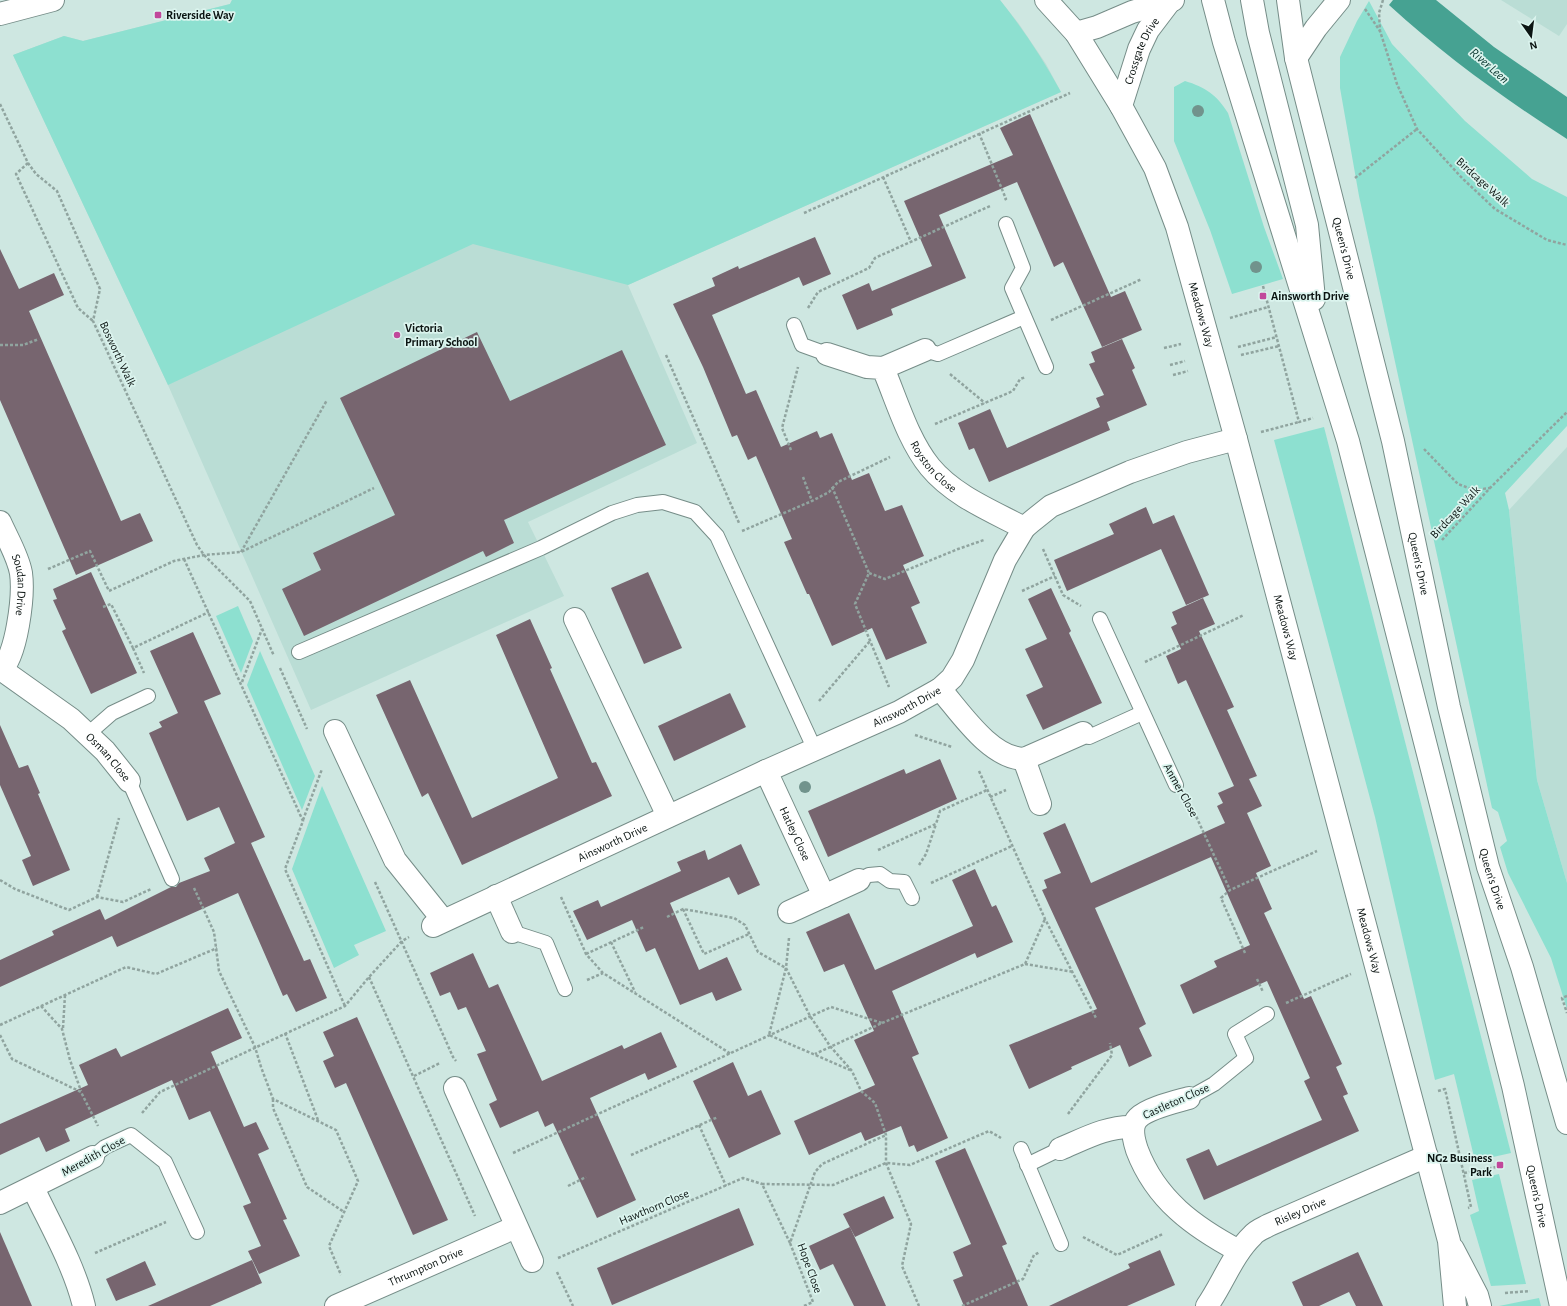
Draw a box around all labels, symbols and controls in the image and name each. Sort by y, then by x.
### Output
place label: Riverside Way [166,9,235,22]
marker: Riverside Way [153,10,163,20]
street label: Crossgate Drive [1122,15,1161,86]
north arrow [1511,16,1551,56]
text: N [1528,39,1538,51]
water label: River Leen [1467,46,1511,86]
street label: Birdcage Walk [1454,155,1512,209]
street label: Queen's Drive [1330,216,1358,281]
street label: Meadows Way [1187,281,1216,349]
place label: Ainsworth Drive [1271,290,1349,302]
marker: Ainsworth Drive [1258,291,1268,301]
street label: Bosworth Walk [98,320,139,389]
place label: Victoria Primary School [405,322,477,349]
marker: Victoria Primary School [392,330,402,340]
street label: Royston Close [908,439,959,495]
street label: Birdcage Walk [1428,483,1483,541]
street label: Queen's Drive [1405,531,1431,596]
street label: Soudan Drive [10,552,28,616]
street label: Meadows Way [1272,593,1300,662]
street label: Ainsworth Drive [871,684,943,729]
street label: Osman Close [84,730,133,784]
street label: Anmer Close [1161,761,1201,819]
street label: Hatley Close [777,805,813,862]
street label: Ainsworth Drive [576,821,649,864]
street label: Queen's Drive [1477,847,1508,911]
street label: Meadows Way [1355,906,1384,975]
street label: Castleton Close [1141,1081,1211,1121]
street label: Meredith Close [59,1134,127,1178]
place label: NG2 Business Park [1427,1152,1492,1178]
marker: NG2 Business Park [1495,1160,1505,1170]
street label: Queen's Drive [1523,1164,1550,1229]
street label: Hawthorn Close [617,1187,691,1227]
street label: Risley Drive [1273,1195,1328,1228]
street label: Hope Close [795,1241,825,1295]
street label: Thrumpton Drive [387,1245,465,1288]

